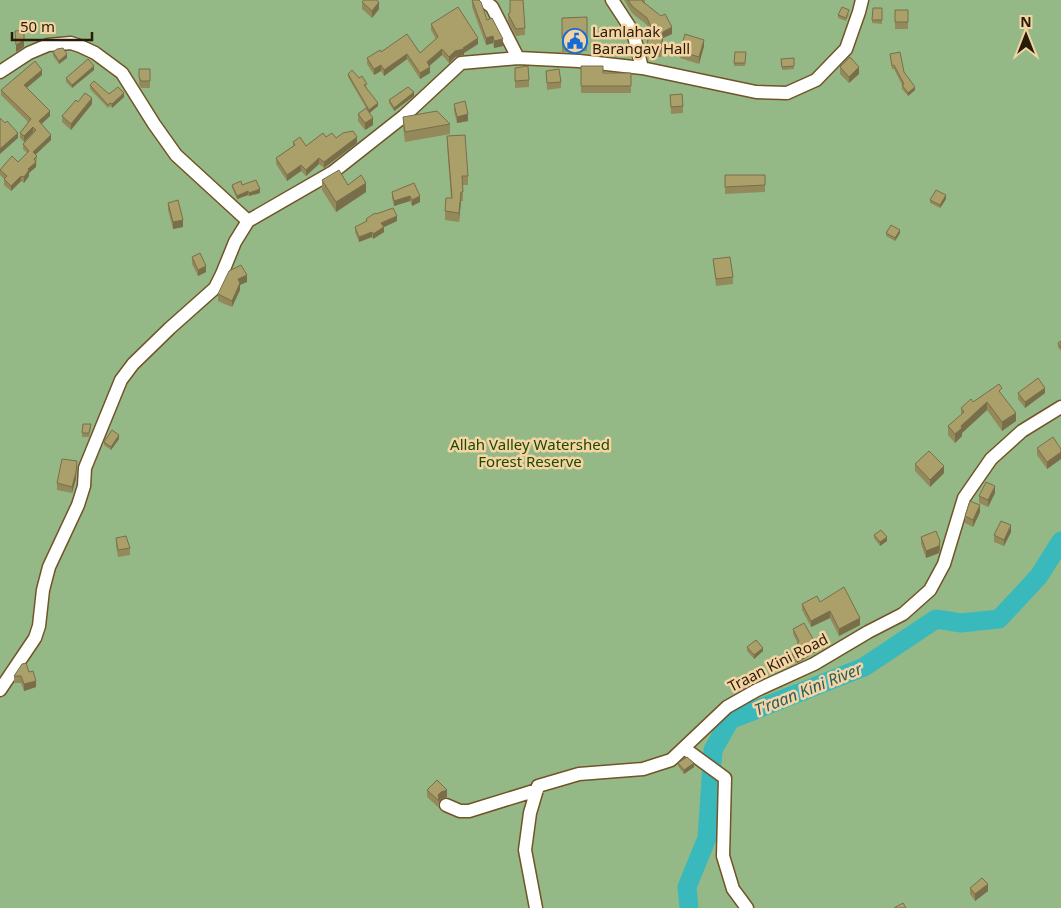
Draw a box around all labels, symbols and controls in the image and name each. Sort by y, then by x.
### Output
scale bar [12,10,92,42]
north arrow [1001,10,1051,60]
text: N [1020,12,1032,31]
text: 50 m [20,16,55,36]
place label: Lamlahak Barangay Hall [592,21,690,58]
public building icon: Lamlahak Barangay Hall [562,28,588,54]
park label: Allah Valley Watershed Forest Reserve [450,434,610,471]
street label: Traan Kini Road [724,628,831,696]
water label: T'raan Kini River [751,657,866,721]

